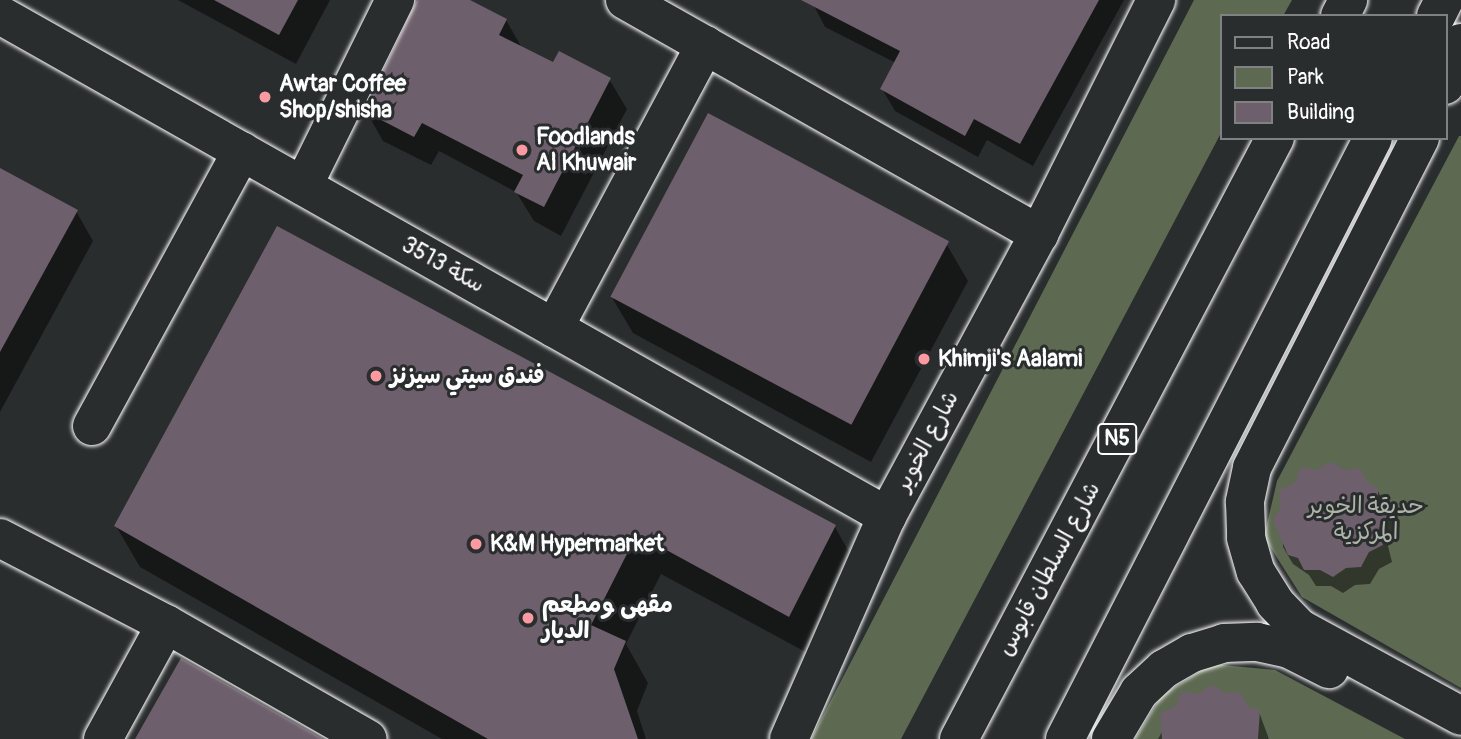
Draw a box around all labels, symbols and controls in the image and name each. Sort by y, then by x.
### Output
legend [1220,14,1447,140]
text: Road [1287,29,1331,56]
text: Park [1287,64,1324,91]
place label: Awtar Coffee Shop/shisha [279,70,406,124]
marker: Awtar Coffee Shop/shisha [257,89,273,105]
text: Building [1287,99,1354,126]
place label: Foodlands Al Khuwair [536,123,636,177]
marker: Foodlands Al Khuwair [514,142,530,158]
street label: سكة 3513 [397,231,489,299]
place label: Khimji's Aalami [938,345,1082,373]
marker: Khimji's Aalami [916,351,932,367]
place label: فندق سيتي سيزنز [390,362,544,390]
marker: فندق سيتي سيزنز [368,368,384,384]
street label: شارع الخوير [889,386,965,496]
road number: N5 [1096,422,1138,457]
street label: شارع السلطان قابوس [992,477,1106,661]
park label: حديقة الخوير المركزية [1308,492,1424,546]
place label: K&M Hypermarket [490,530,664,558]
marker: K&M Hypermarket [468,536,484,552]
place label: مقهى ومطعم الديار [542,591,673,645]
marker: مقهى ومطعم الديار [520,610,536,626]

